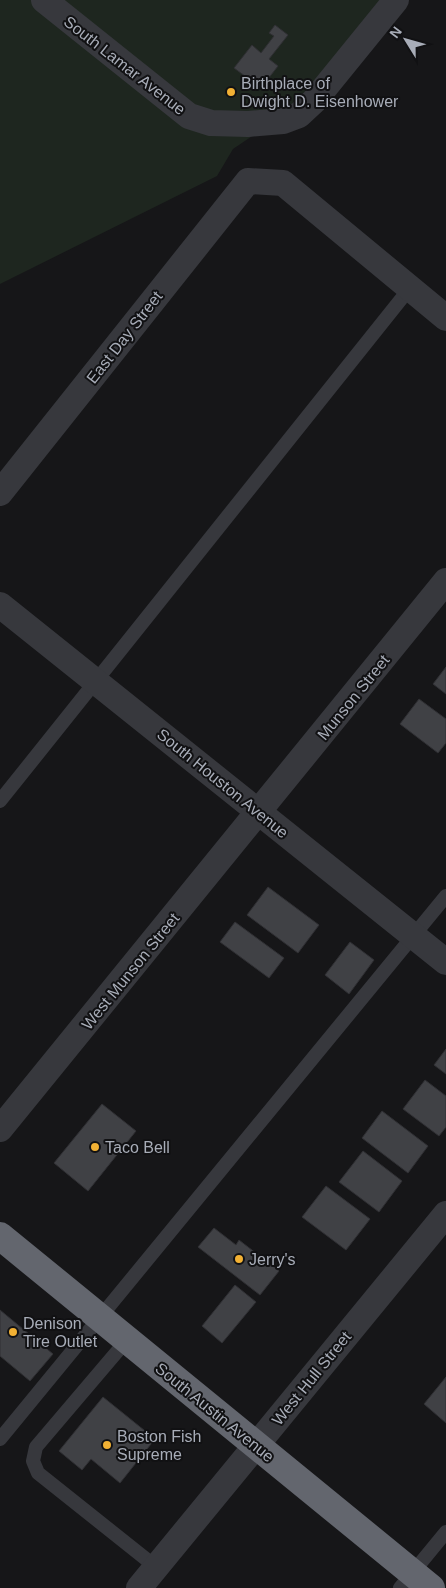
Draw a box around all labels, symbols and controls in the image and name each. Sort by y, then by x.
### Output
street label: South Lamar Avenue [61,13,189,118]
north arrow [381,15,431,65]
text: N [386,23,405,41]
place label: Birthplace of Dwight D. Eisenhower [241,75,399,110]
marker: Birthplace of Dwight D. Eisenhower [225,86,237,98]
street label: East Day Street [83,287,166,387]
street label: Munson Street [314,651,393,743]
street label: South Houston Avenue [154,725,292,841]
street label: West Munson Street [78,909,183,1033]
place label: Taco Bell [105,1139,170,1156]
marker: Taco Bell [89,1141,101,1153]
place label: Jerry's [249,1251,296,1268]
marker: Jerry's [233,1253,245,1265]
place label: Denison Tire Outlet [23,1315,98,1350]
marker: Denison Tire Outlet [7,1326,19,1338]
street label: West Hull Street [269,1328,355,1428]
street label: South Austin Avenue [152,1359,277,1465]
place label: Boston Fish Supreme [117,1428,201,1463]
marker: Boston Fish Supreme [101,1439,113,1451]

